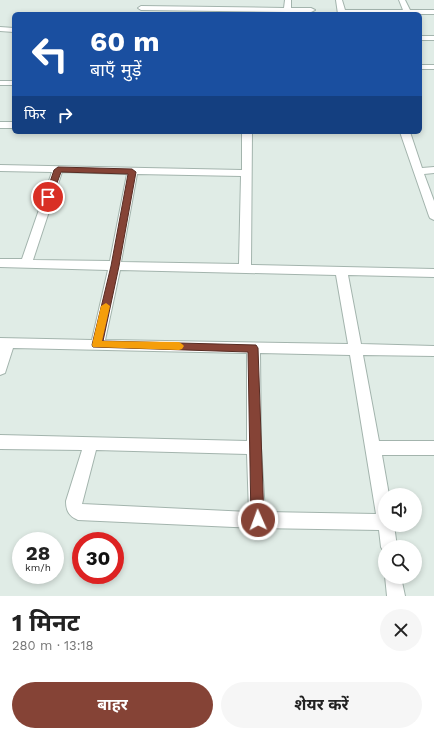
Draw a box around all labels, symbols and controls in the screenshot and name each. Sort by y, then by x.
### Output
text: 60 m [90,25,160,58]
icon: left [24,28,76,80]
text: बाएँ मुड़ें [90,59,141,80]
icon: right [54,104,76,126]
text: फिर [24,105,46,123]
pin [31,180,65,214]
icon: arrive [37,186,59,208]
map controls [378,488,422,584]
button: sound [378,488,422,532]
position arrow [237,499,279,541]
speed limit sign: 30 [72,532,124,584]
button: search [378,540,422,584]
text: 28 [26,541,50,565]
text: km/h [25,562,51,573]
text: 1 मिनट [12,609,80,637]
button: close [380,609,422,651]
text: 280 m · 13:18 [12,638,94,653]
button: बाहर [12,682,213,728]
button: शेयर करें [221,682,422,728]

